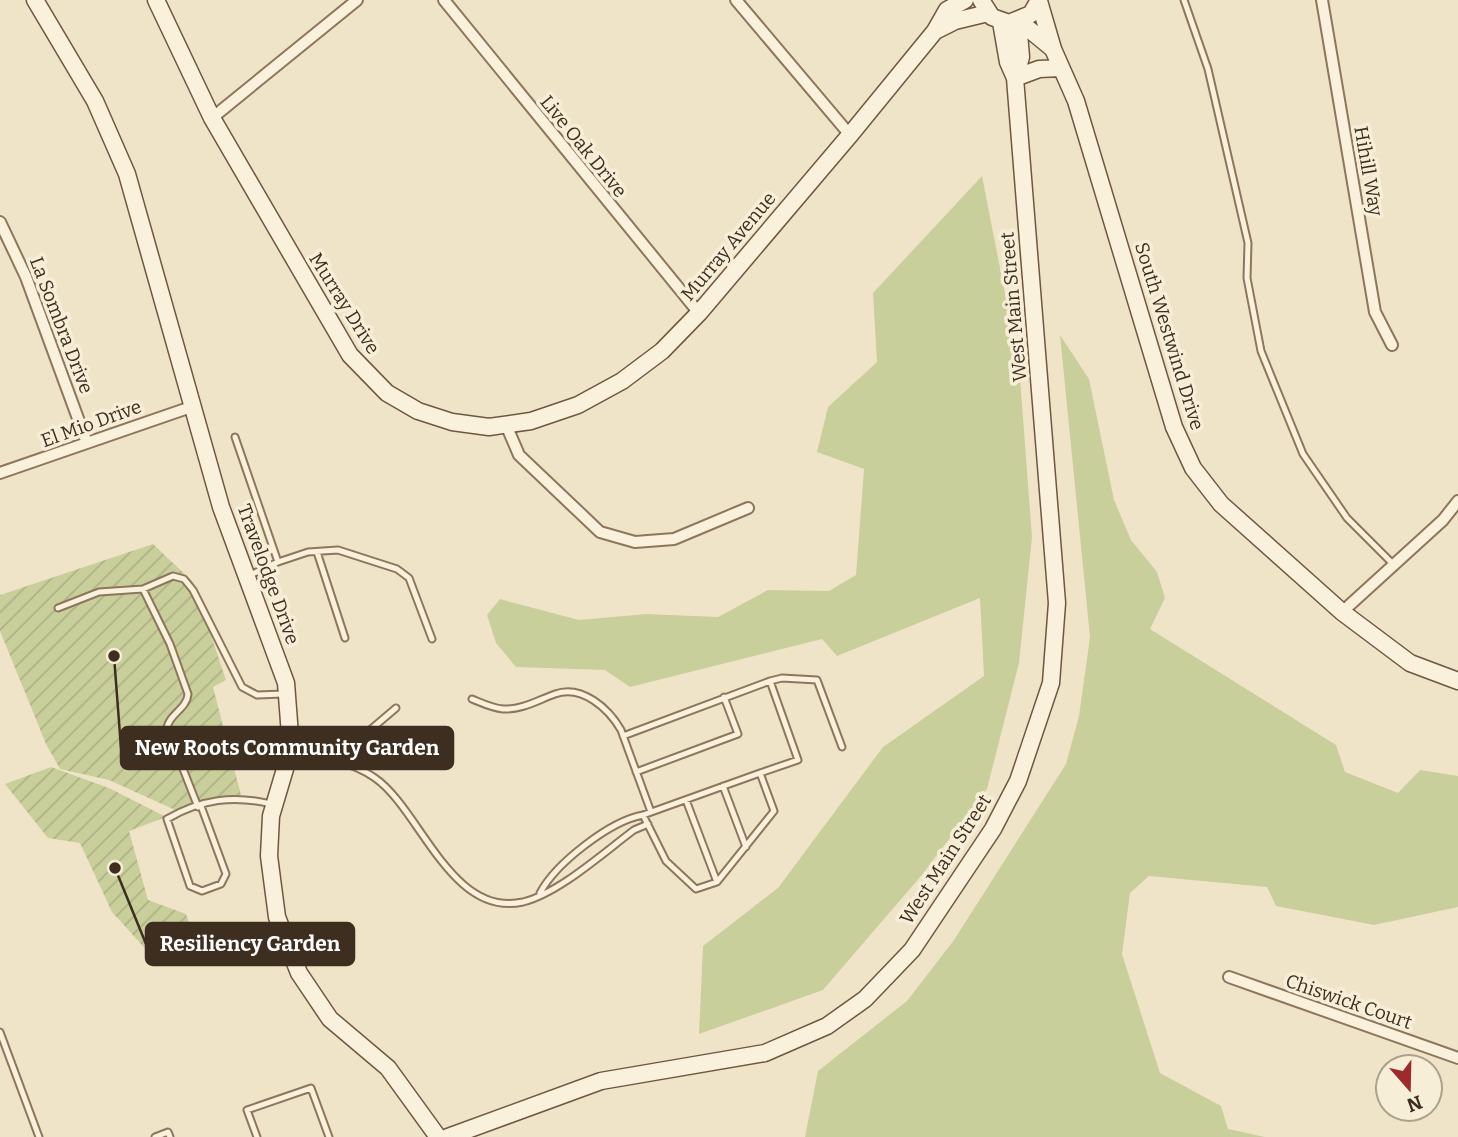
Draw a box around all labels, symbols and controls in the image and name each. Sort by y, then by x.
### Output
street label: Live Oak Drive [535,91,632,202]
street label: Hihill Way [1349,124,1388,219]
street label: Murray Avenue [676,187,781,305]
street label: West Main Street [995,231,1032,383]
street label: South Westwind Drive [1130,240,1209,433]
street label: Murray Drive [304,248,385,358]
street label: La Sombra Drive [25,254,98,397]
street label: El Mio Drive [38,395,145,452]
street label: Travelodge Drive [232,501,305,647]
callout: New Roots Community Garden [121,727,453,769]
text: New Roots Community Garden [135,735,440,761]
street label: West Main Street [895,790,996,929]
callout: Resiliency Garden [146,923,354,965]
text: Resiliency Garden [160,931,341,957]
street label: Chiswick Court [1283,969,1415,1034]
north arrow [1374,1053,1444,1123]
text: N [1404,1090,1425,1117]

